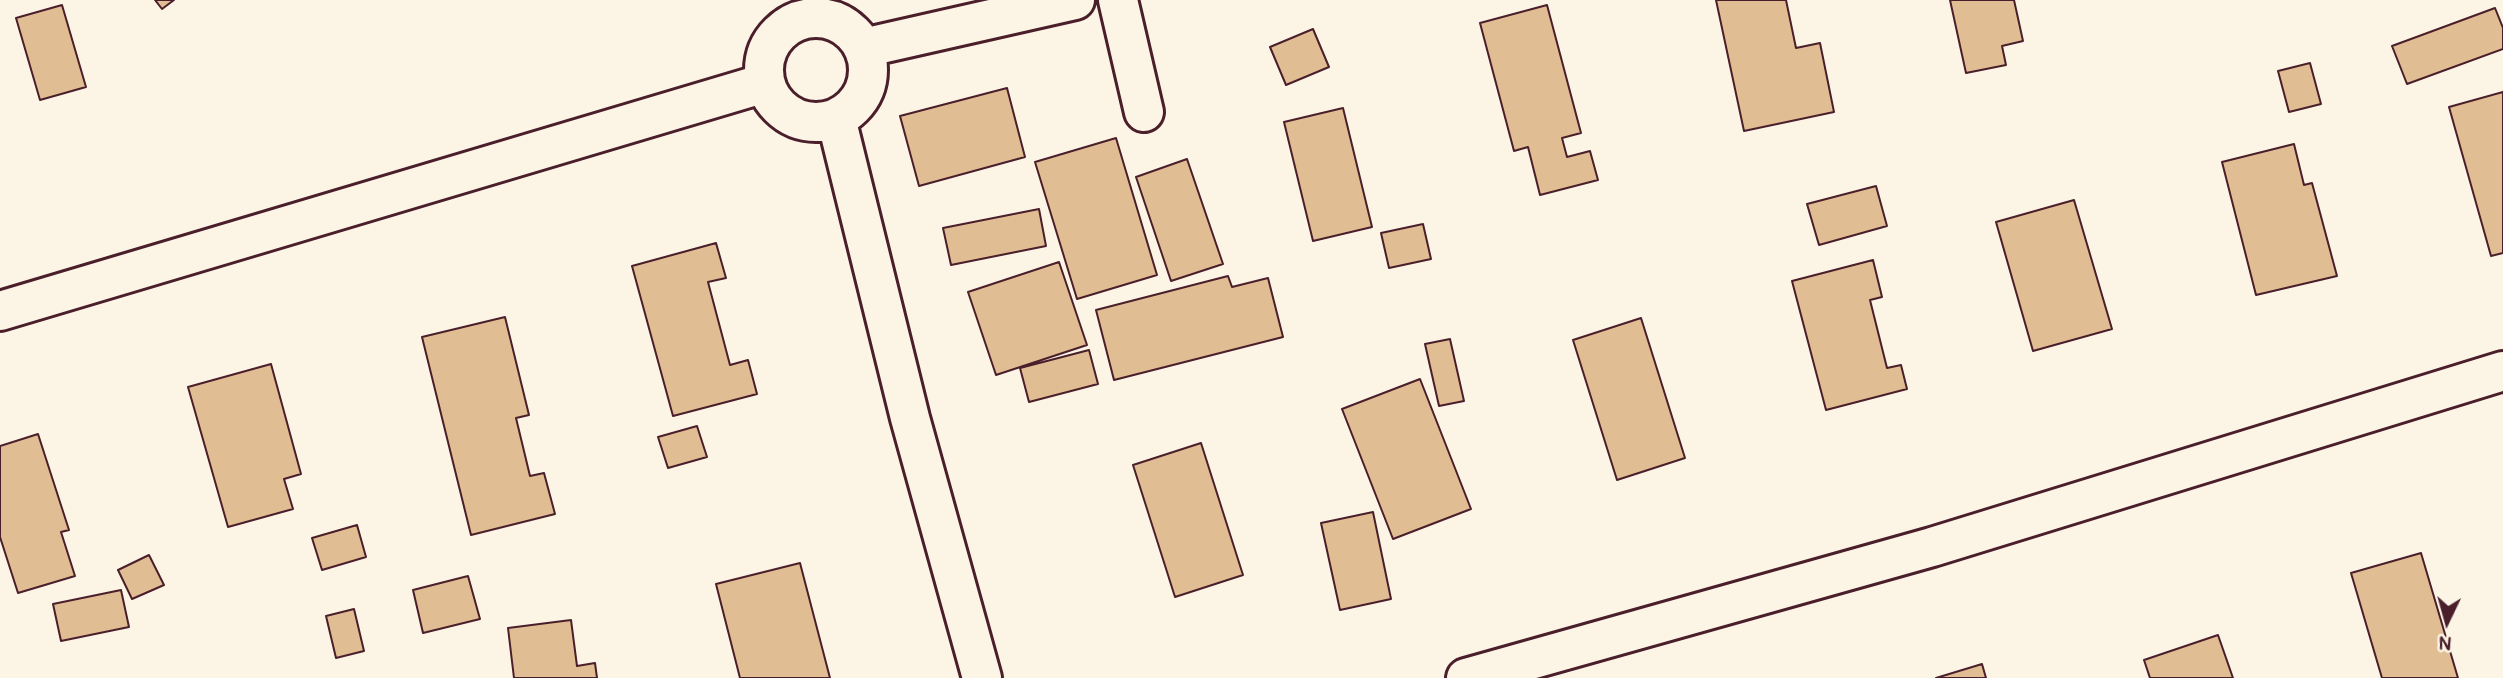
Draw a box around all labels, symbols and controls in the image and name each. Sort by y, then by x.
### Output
north arrow [2412,587,2482,657]
text: N [2438,630,2453,655]

